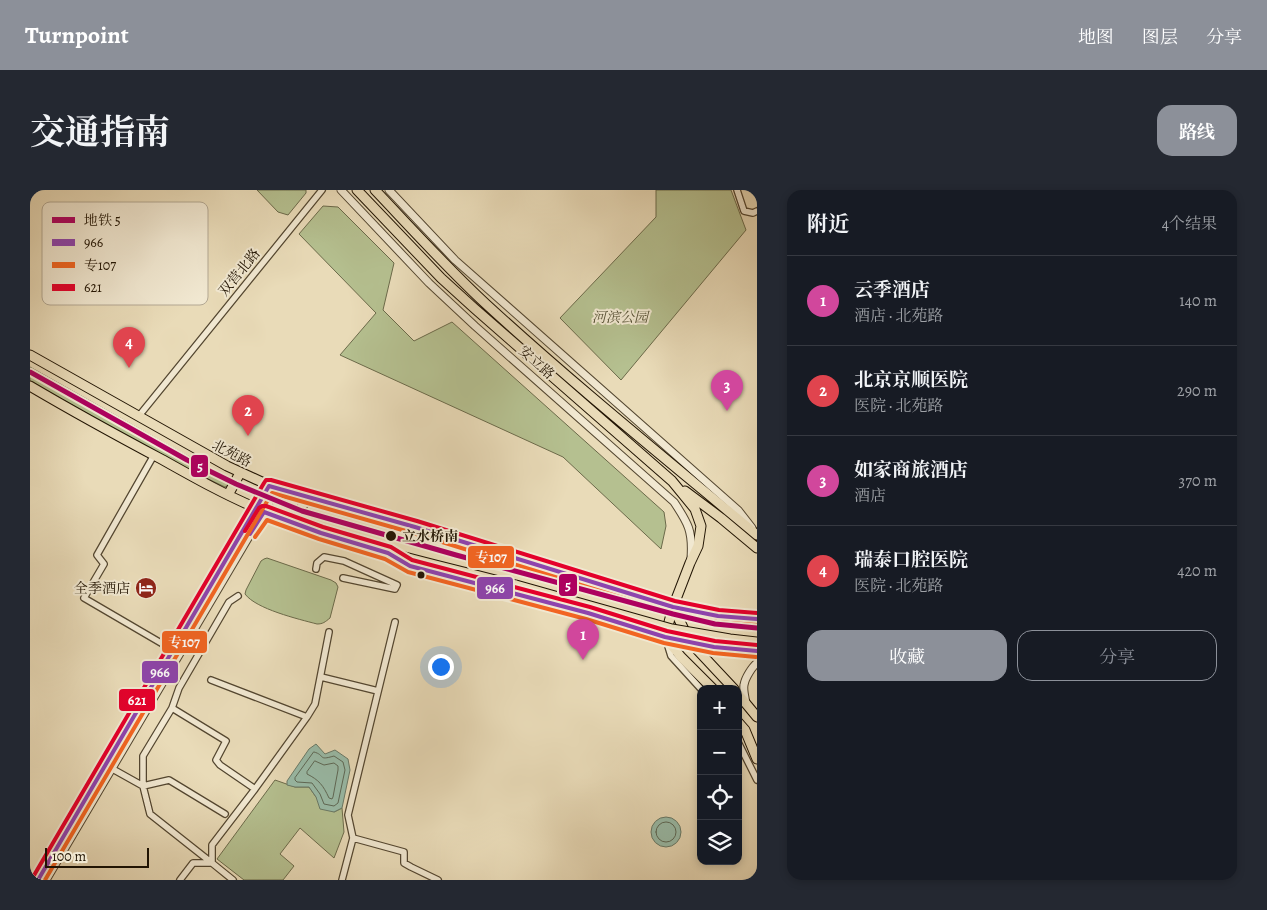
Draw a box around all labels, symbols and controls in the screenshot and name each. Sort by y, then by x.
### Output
text: Turnpoint [25,19,129,51]
text: 地图 [1078,25,1114,49]
text: 图层 [1142,25,1178,49]
text: 分享 [1206,25,1242,49]
button: 路线 [1157,105,1237,156]
text: 交通指南 [30,108,170,156]
legend [42,202,208,305]
text: 附近 [807,210,849,238]
text: 地铁 5 [84,211,121,230]
text: 4个结果 [1162,213,1217,235]
text: 966 [84,233,103,252]
street label: 双营北路 [214,245,264,300]
text: 专107 [84,256,116,275]
text: 云季酒店 [854,277,930,303]
text: 621 [84,278,102,297]
text: 1 [820,290,826,312]
text: 140 m [1179,290,1217,312]
text: 酒店 · 北苑路 [854,305,944,327]
park label: 河滨公园 [592,308,650,327]
pin: 4 [113,327,145,368]
street label: 安立路 [515,341,559,383]
text: 北京京顺医院 [854,367,968,393]
pin: 3 [711,370,743,411]
text: 2 [819,380,827,402]
text: 290 m [1177,380,1217,402]
pin: 2 [232,395,264,436]
text: 医院 · 北苑路 [854,395,944,417]
street label: 北苑路 [209,435,255,471]
line badge: 5 [190,454,209,478]
text: 5 [197,457,203,476]
text: 如家商旅酒店 [854,457,968,483]
text: 3 [820,470,826,492]
text: 370 m [1179,470,1217,492]
text: 酒店 [854,485,886,507]
place label: 立水桥南 [402,527,458,546]
marker: 立水桥南 [384,529,398,543]
line badge: 专107 [467,545,515,569]
text: 瑞泰口腔医院 [854,547,968,573]
text: 专107 [475,548,507,567]
text: 4 [819,560,827,582]
text: 420 m [1177,560,1217,582]
unlabelled marker [416,570,426,580]
line badge: 5 [558,573,578,597]
text: 医院 · 北苑路 [854,575,944,597]
hotel icon: 全季酒店 [134,576,158,600]
line badge: 966 [476,576,514,600]
text: 5 [565,576,571,595]
place label: 全季酒店 [74,579,130,598]
text: 966 [485,579,505,598]
pin: 1 [567,619,599,660]
line badge: 专107 [161,630,208,654]
button: 收藏 [807,630,1007,681]
button: 分享 [1017,630,1217,681]
text: 专107 [168,633,200,652]
your location [428,654,454,680]
line badge: 966 [141,660,179,684]
text: 966 [150,663,170,682]
map controls [697,685,742,865]
button: + [697,685,742,730]
line badge: 621 [118,688,156,712]
text: 621 [128,691,146,710]
button: − [697,730,742,775]
button: locate [697,775,742,820]
button: layers [697,820,742,865]
scale bar [45,845,149,868]
text: 100 m [52,847,86,866]

